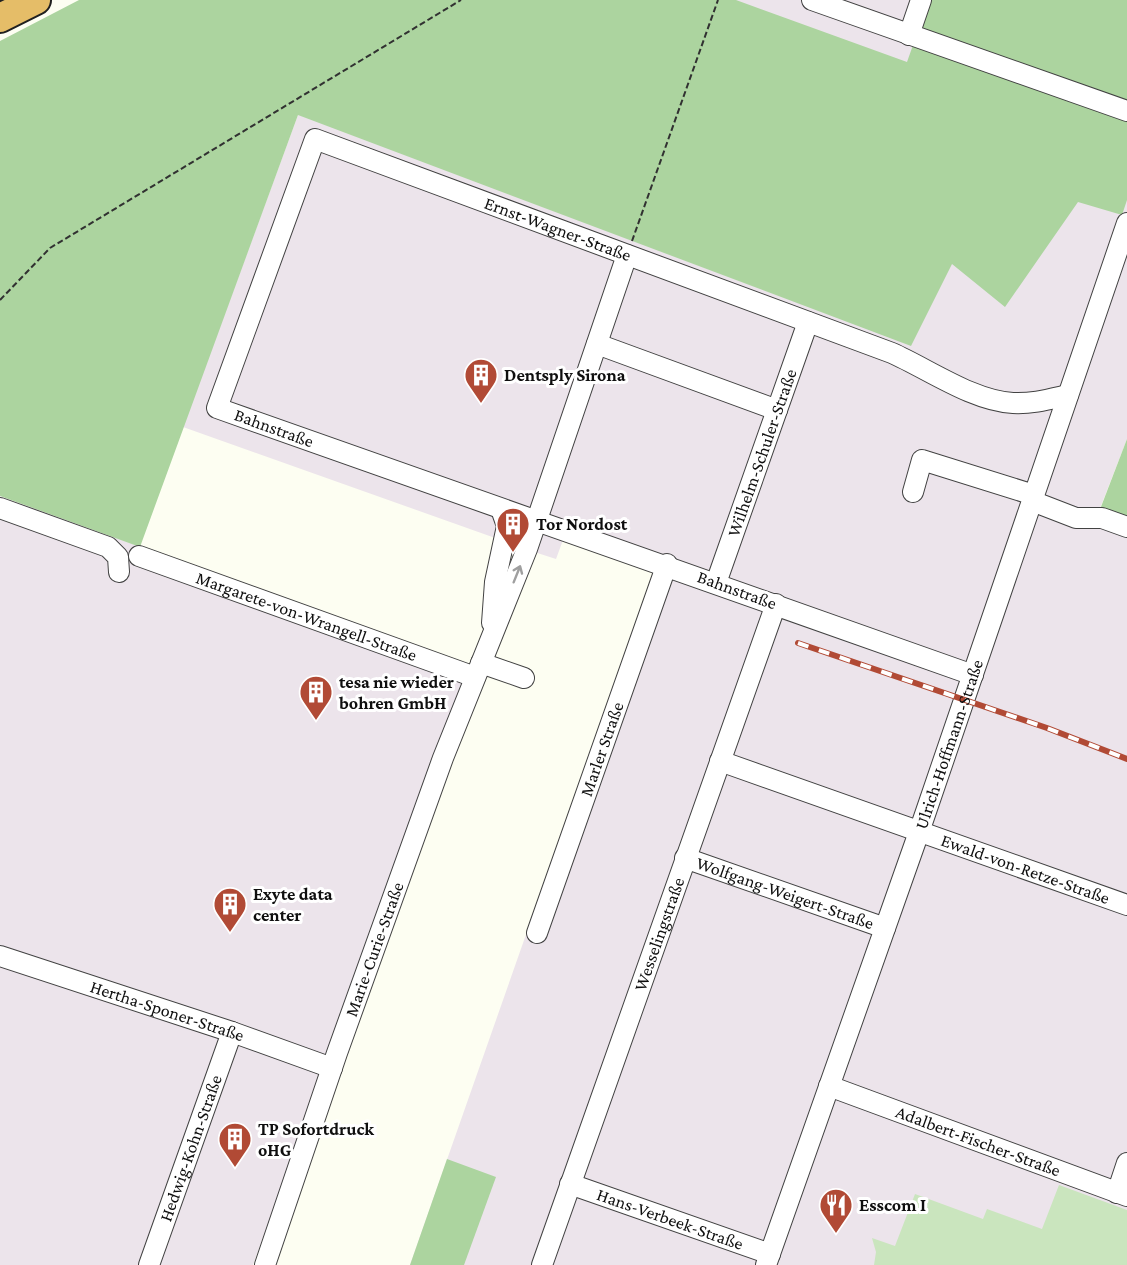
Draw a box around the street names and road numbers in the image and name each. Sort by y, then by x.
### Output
street label: Ernst-Wagner-Straße [482,193,634,265]
street label: Wilhelm-Schuler-Straße [723,366,801,539]
street label: Bahnstraße [232,404,316,452]
street label: Bahnstraße [695,566,779,614]
street label: Margarete-von-Wrangell-Straße [193,567,420,665]
street label: Ulrich-Hoffmann-Straße [911,657,987,832]
street label: Marler Straße [576,699,628,799]
street label: Ewald-von-Retze-Straße [938,830,1113,908]
street label: Wolfgang-Weigert-Straße [694,853,877,933]
street label: Wesselingstraße [630,875,688,994]
street label: Marie-Curie-Straße [341,879,408,1019]
street label: Hertha-Sponer-Straße [88,976,247,1046]
street label: Hedwig-Kohn-Straße [155,1072,226,1224]
street label: Adalbert-Fischer-Straße [893,1102,1063,1181]
street label: Hans-Verbeek-Straße [594,1184,746,1254]

